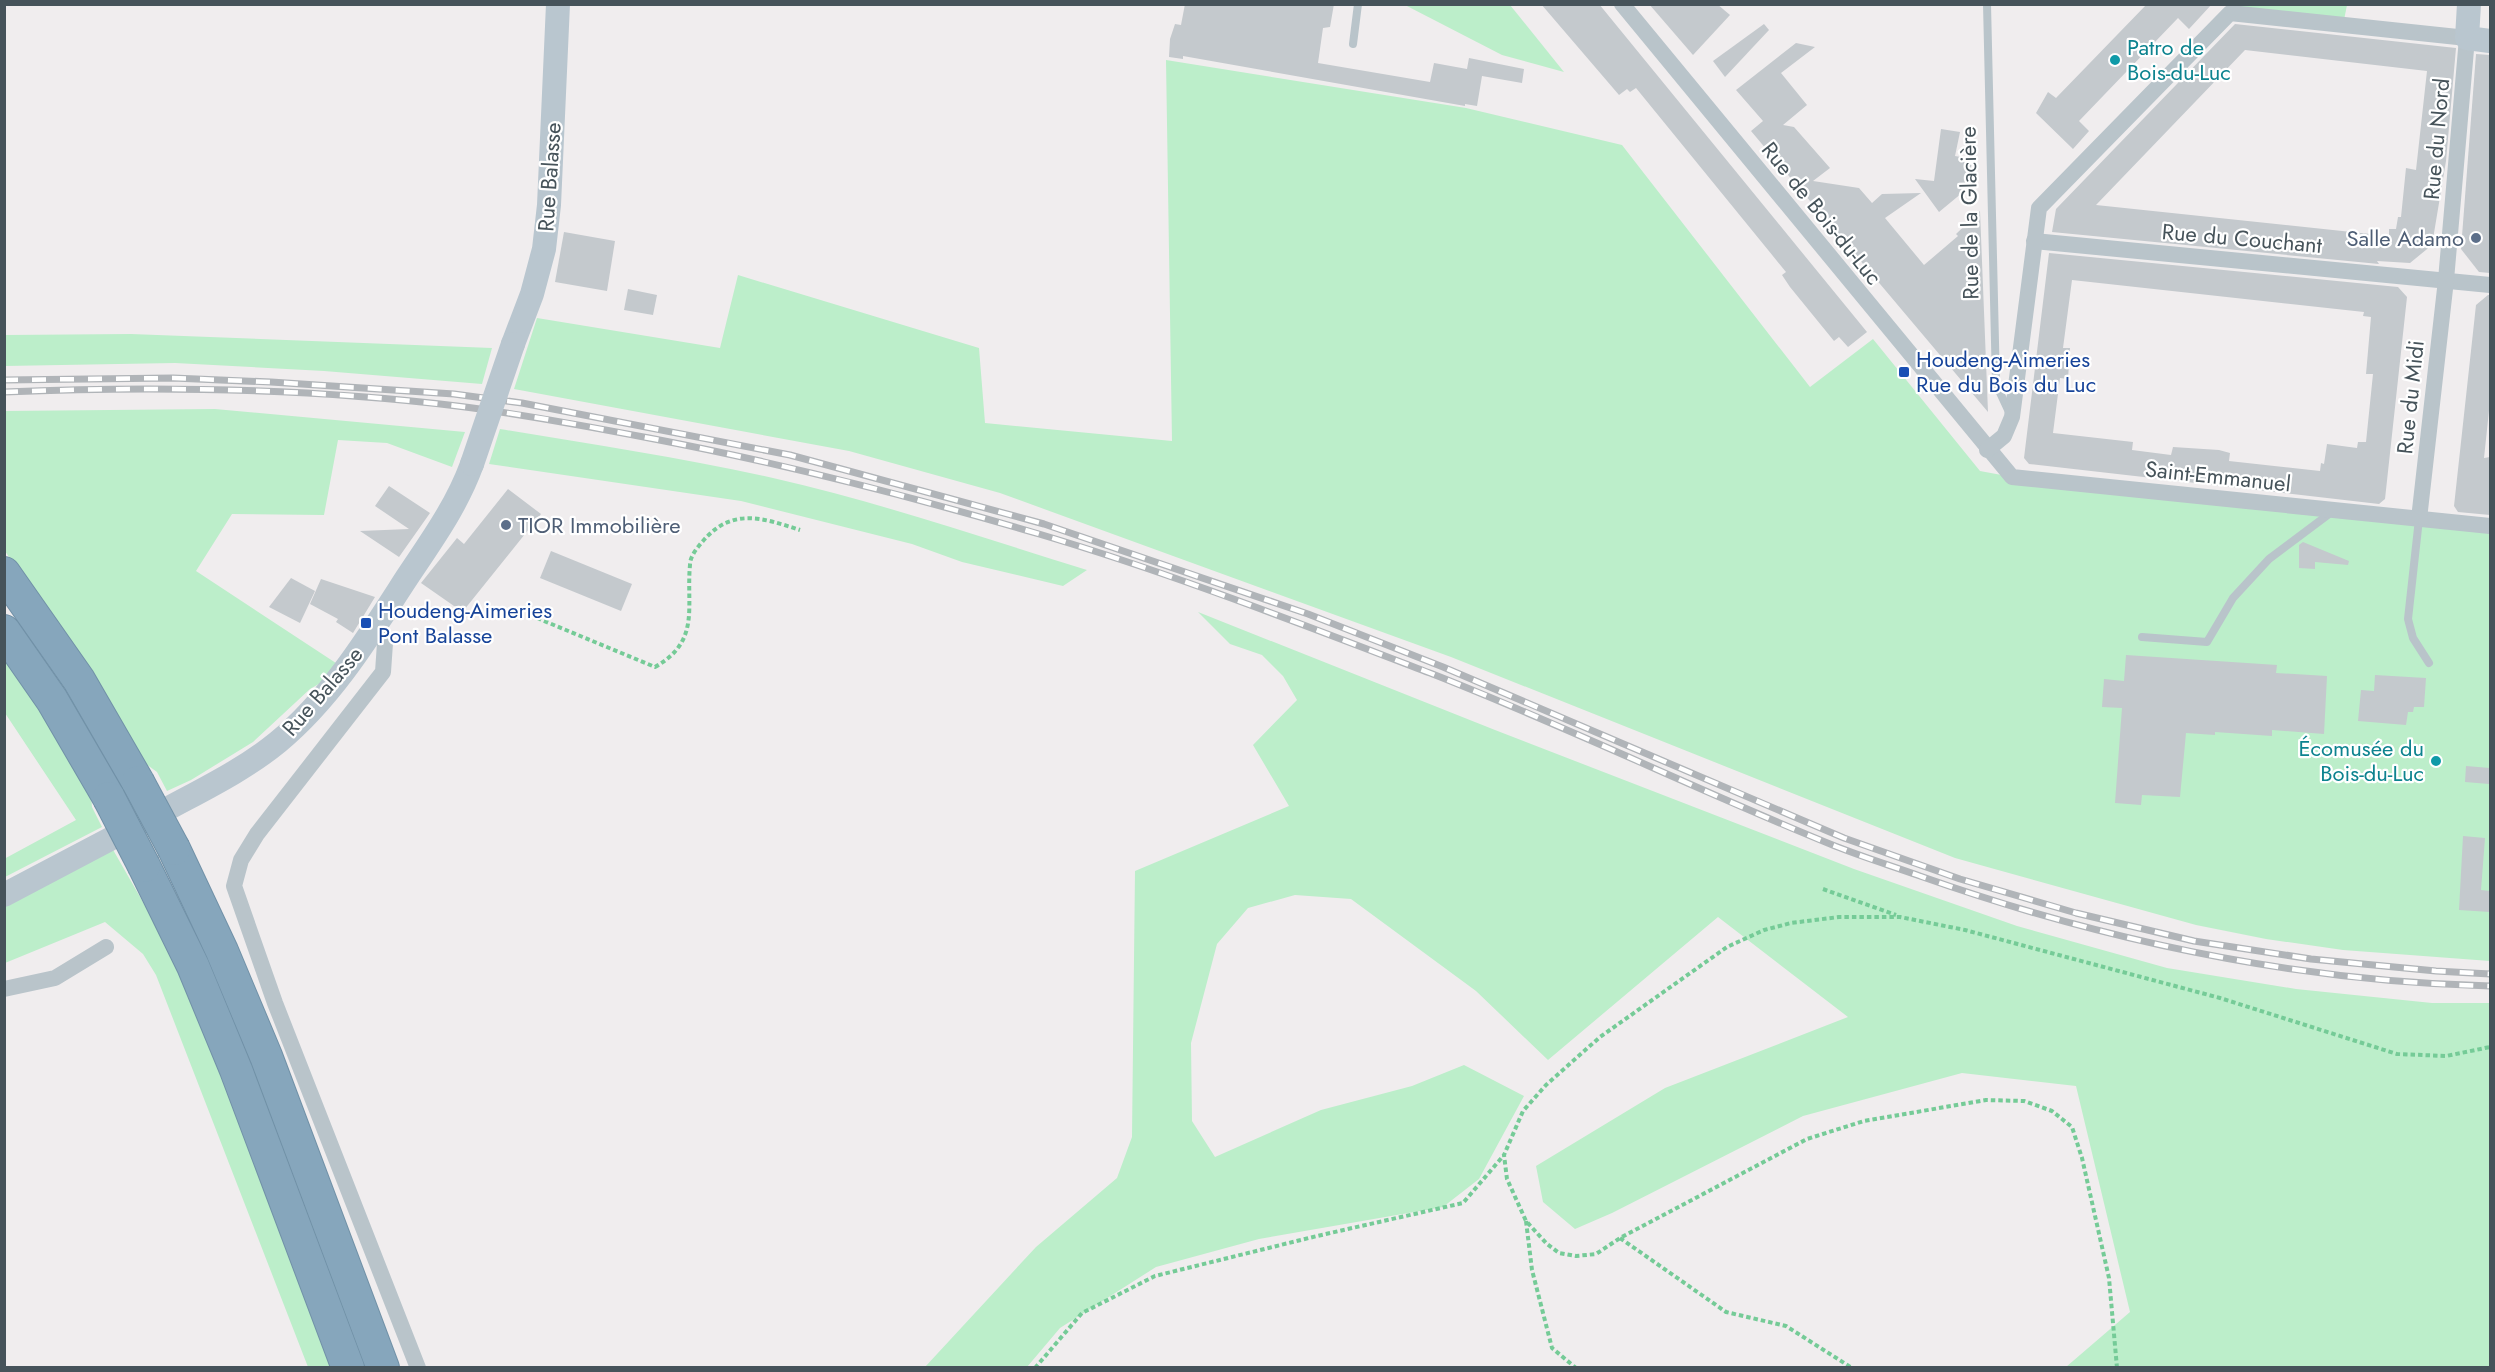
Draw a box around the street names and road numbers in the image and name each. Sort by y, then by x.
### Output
street label: Rue du Nord [2415,77,2457,201]
street label: Rue Balasse [529,121,569,233]
street label: Rue de la Glacière [1951,126,1987,300]
street label: Rue de Bois-du-Luc [1754,135,1890,291]
street label: Rue du Couchant [2161,215,2324,261]
street label: Rue du Midi [2388,338,2432,456]
street label: Saint-Emmanuel [2144,452,2292,500]
street label: Rue Balasse [274,639,370,743]

